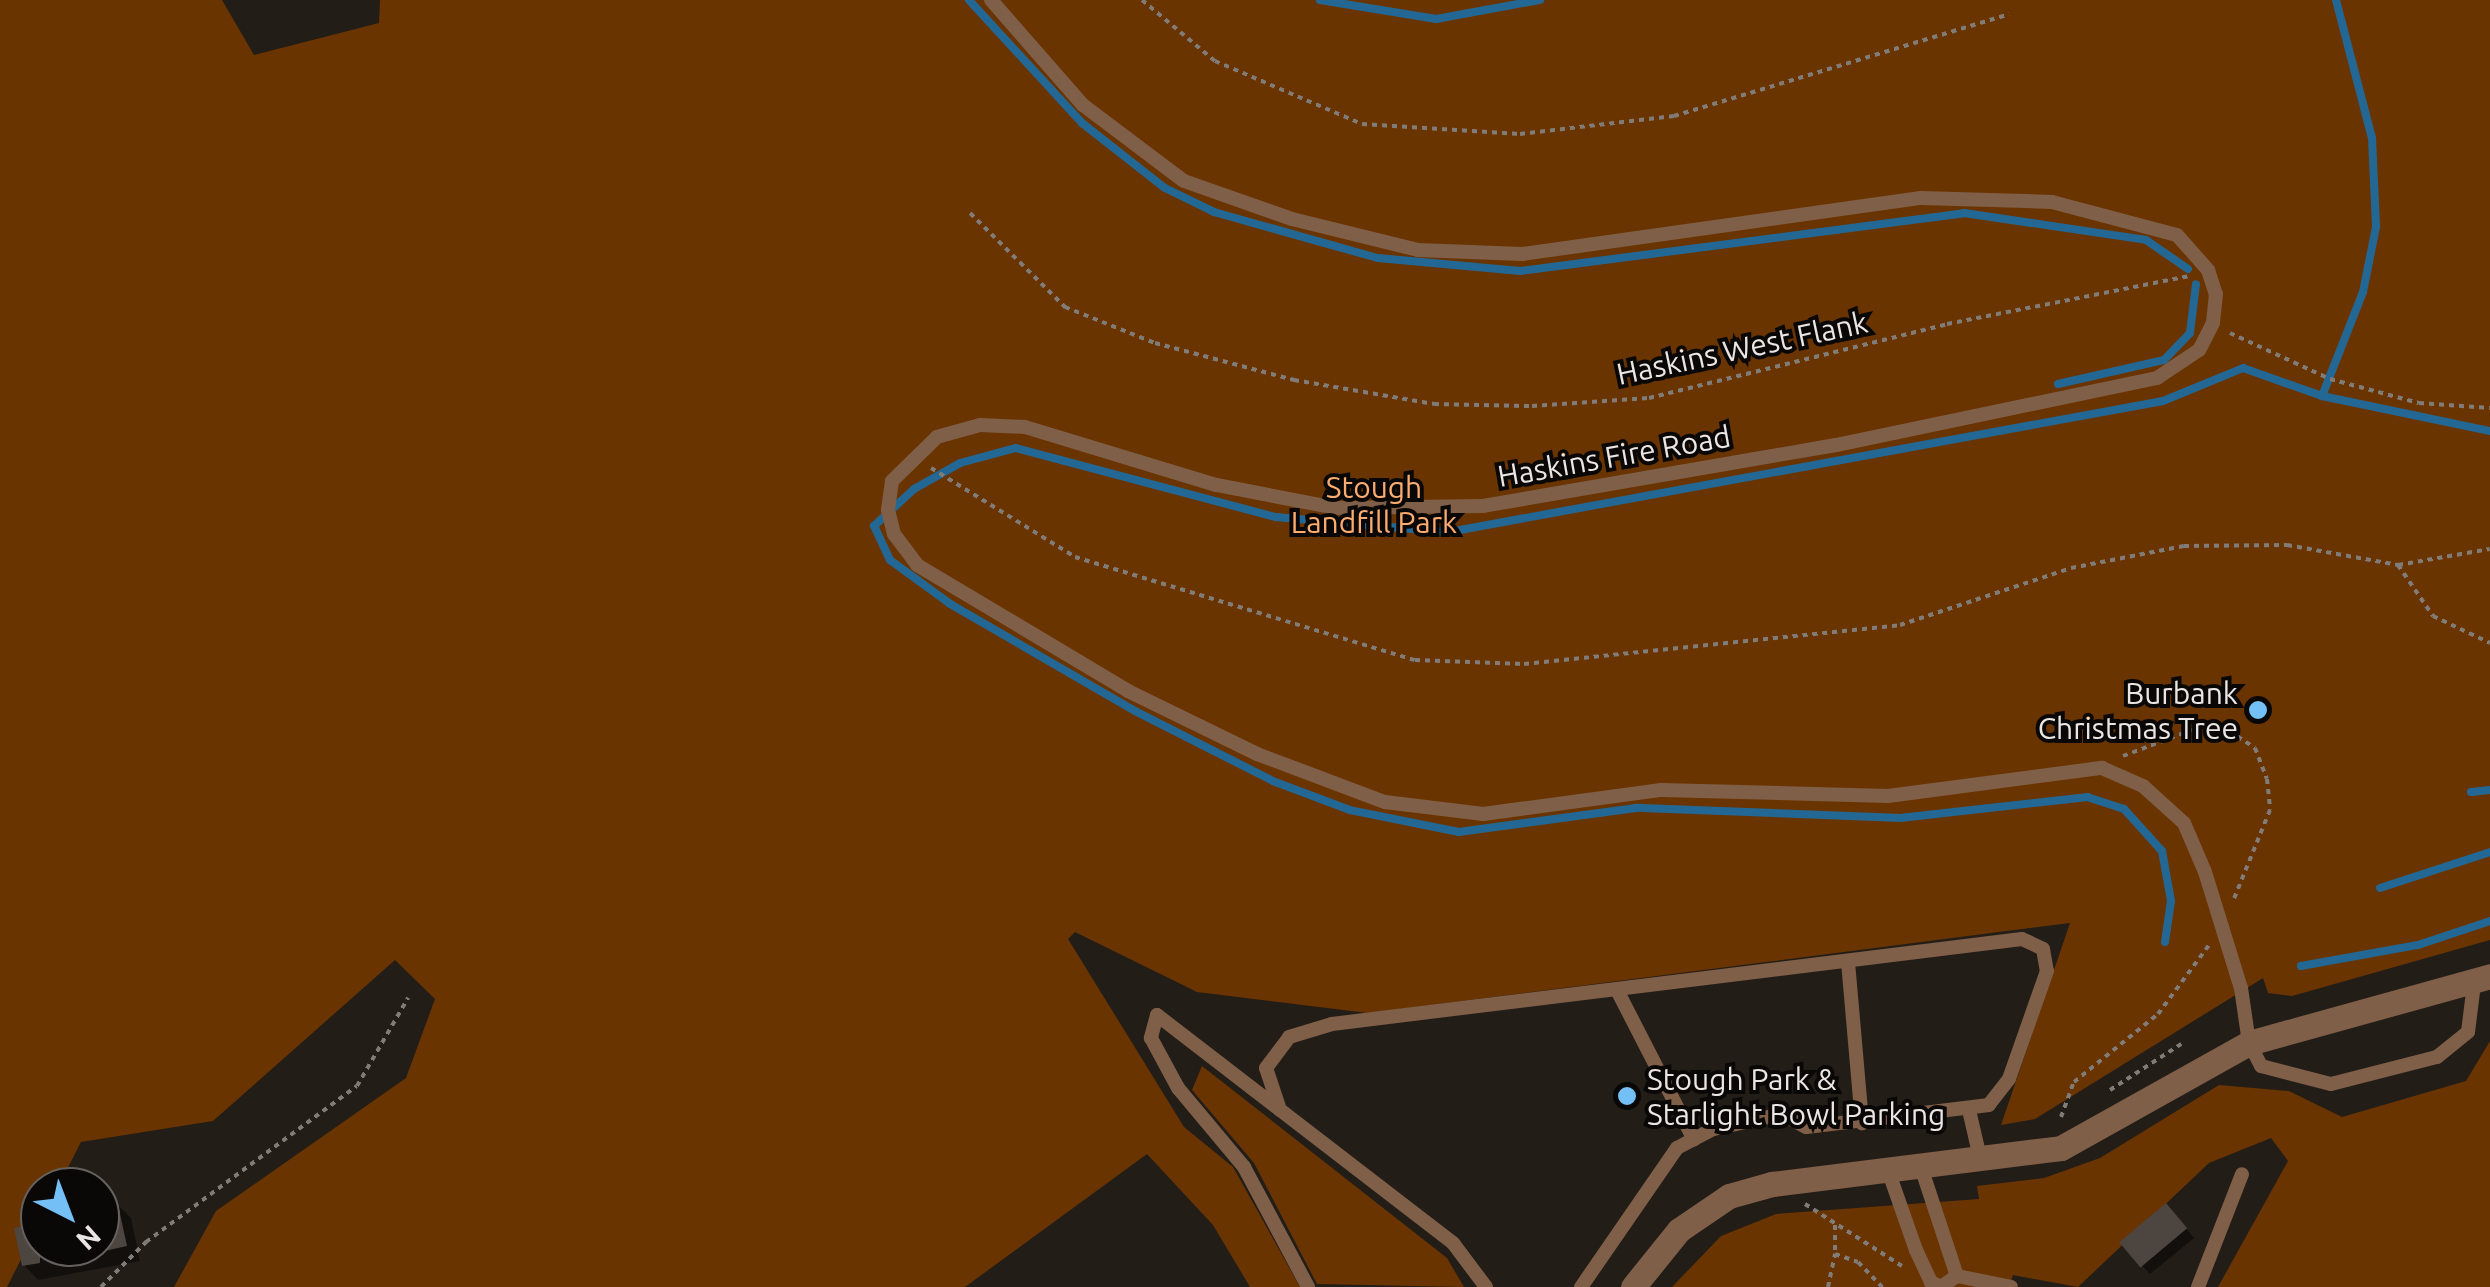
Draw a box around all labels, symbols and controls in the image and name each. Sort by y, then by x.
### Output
street label: Haskins West Flank [1613,304,1871,392]
street label: Haskins Fire Road [1495,418,1733,494]
park label: Stough Landfill Park [1291,469,1457,540]
place label: Burbank Christmas Tree [2038,675,2238,746]
marker: Burbank Christmas Tree [2247,699,2269,721]
place label: Stough Park & Starlight Bowl Parking [1647,1061,1945,1132]
marker: Stough Park & Starlight Bowl Parking [1616,1085,1638,1107]
north arrow [20,1167,120,1267]
text: N [71,1220,107,1257]

